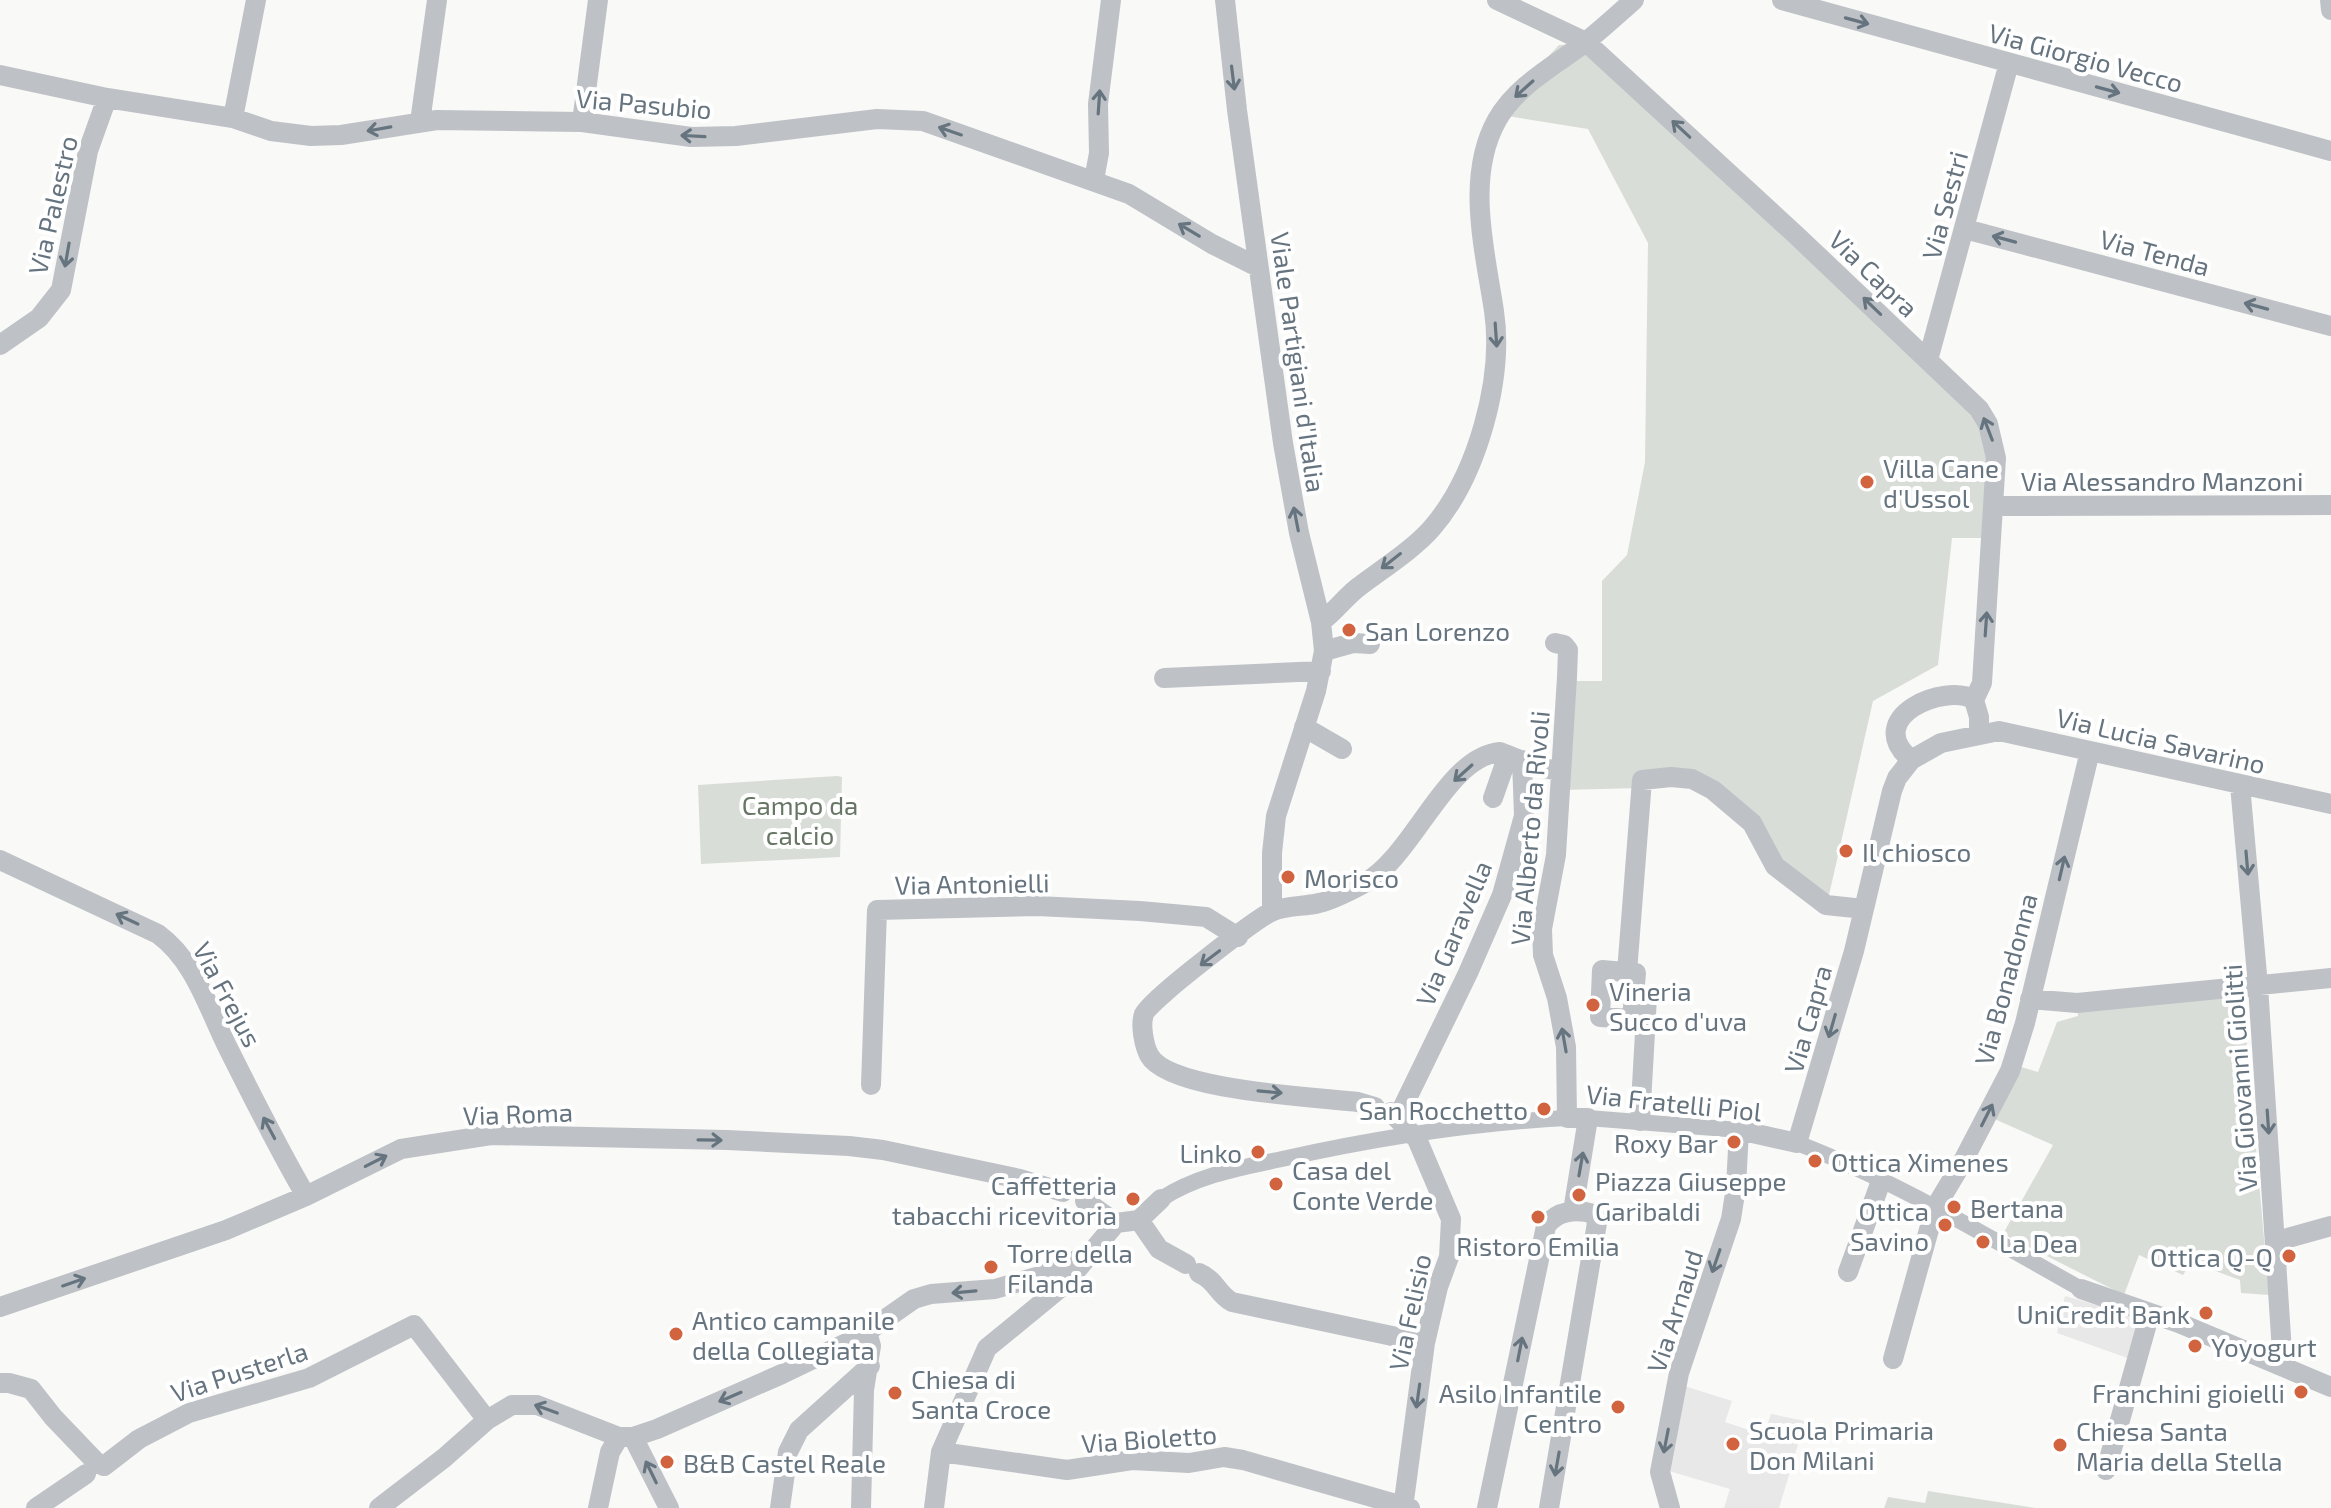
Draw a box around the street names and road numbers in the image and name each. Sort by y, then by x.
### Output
street label: Via Giorgio Vecco [1986,16,2186,98]
street label: Via Pasubio [575,82,713,124]
street label: Via Palestro [21,133,83,277]
street label: Via Sestri [1915,147,1973,263]
street label: Via Capra [1823,223,1925,323]
street label: Via Tenda [2097,223,2213,281]
street label: Viale Partigiani d'Italia [1265,230,1333,494]
street label: Via Alessandro Manzoni [2021,465,2303,496]
street label: Via Lucia Savarino [2054,701,2268,779]
street label: Via Alberto da Rivoli [1503,709,1555,947]
street label: Via Garavella [1408,856,1498,1010]
street label: Via Antonielli [894,866,1050,900]
street label: Via Bonadonna [1967,890,2043,1068]
street label: Via Frejus [187,936,269,1052]
street label: Via Capra [1777,961,1837,1077]
street label: Via Giovanni Giolitti [2216,963,2262,1193]
street label: Via Fratelli Piol [1585,1077,1764,1127]
street label: Via Roma [462,1096,574,1130]
street label: Via Arnaud [1640,1246,1708,1376]
street label: Via Felisio [1382,1251,1436,1373]
street label: Via Pusterla [167,1334,311,1408]
street label: Via Bioletto [1080,1418,1218,1458]

